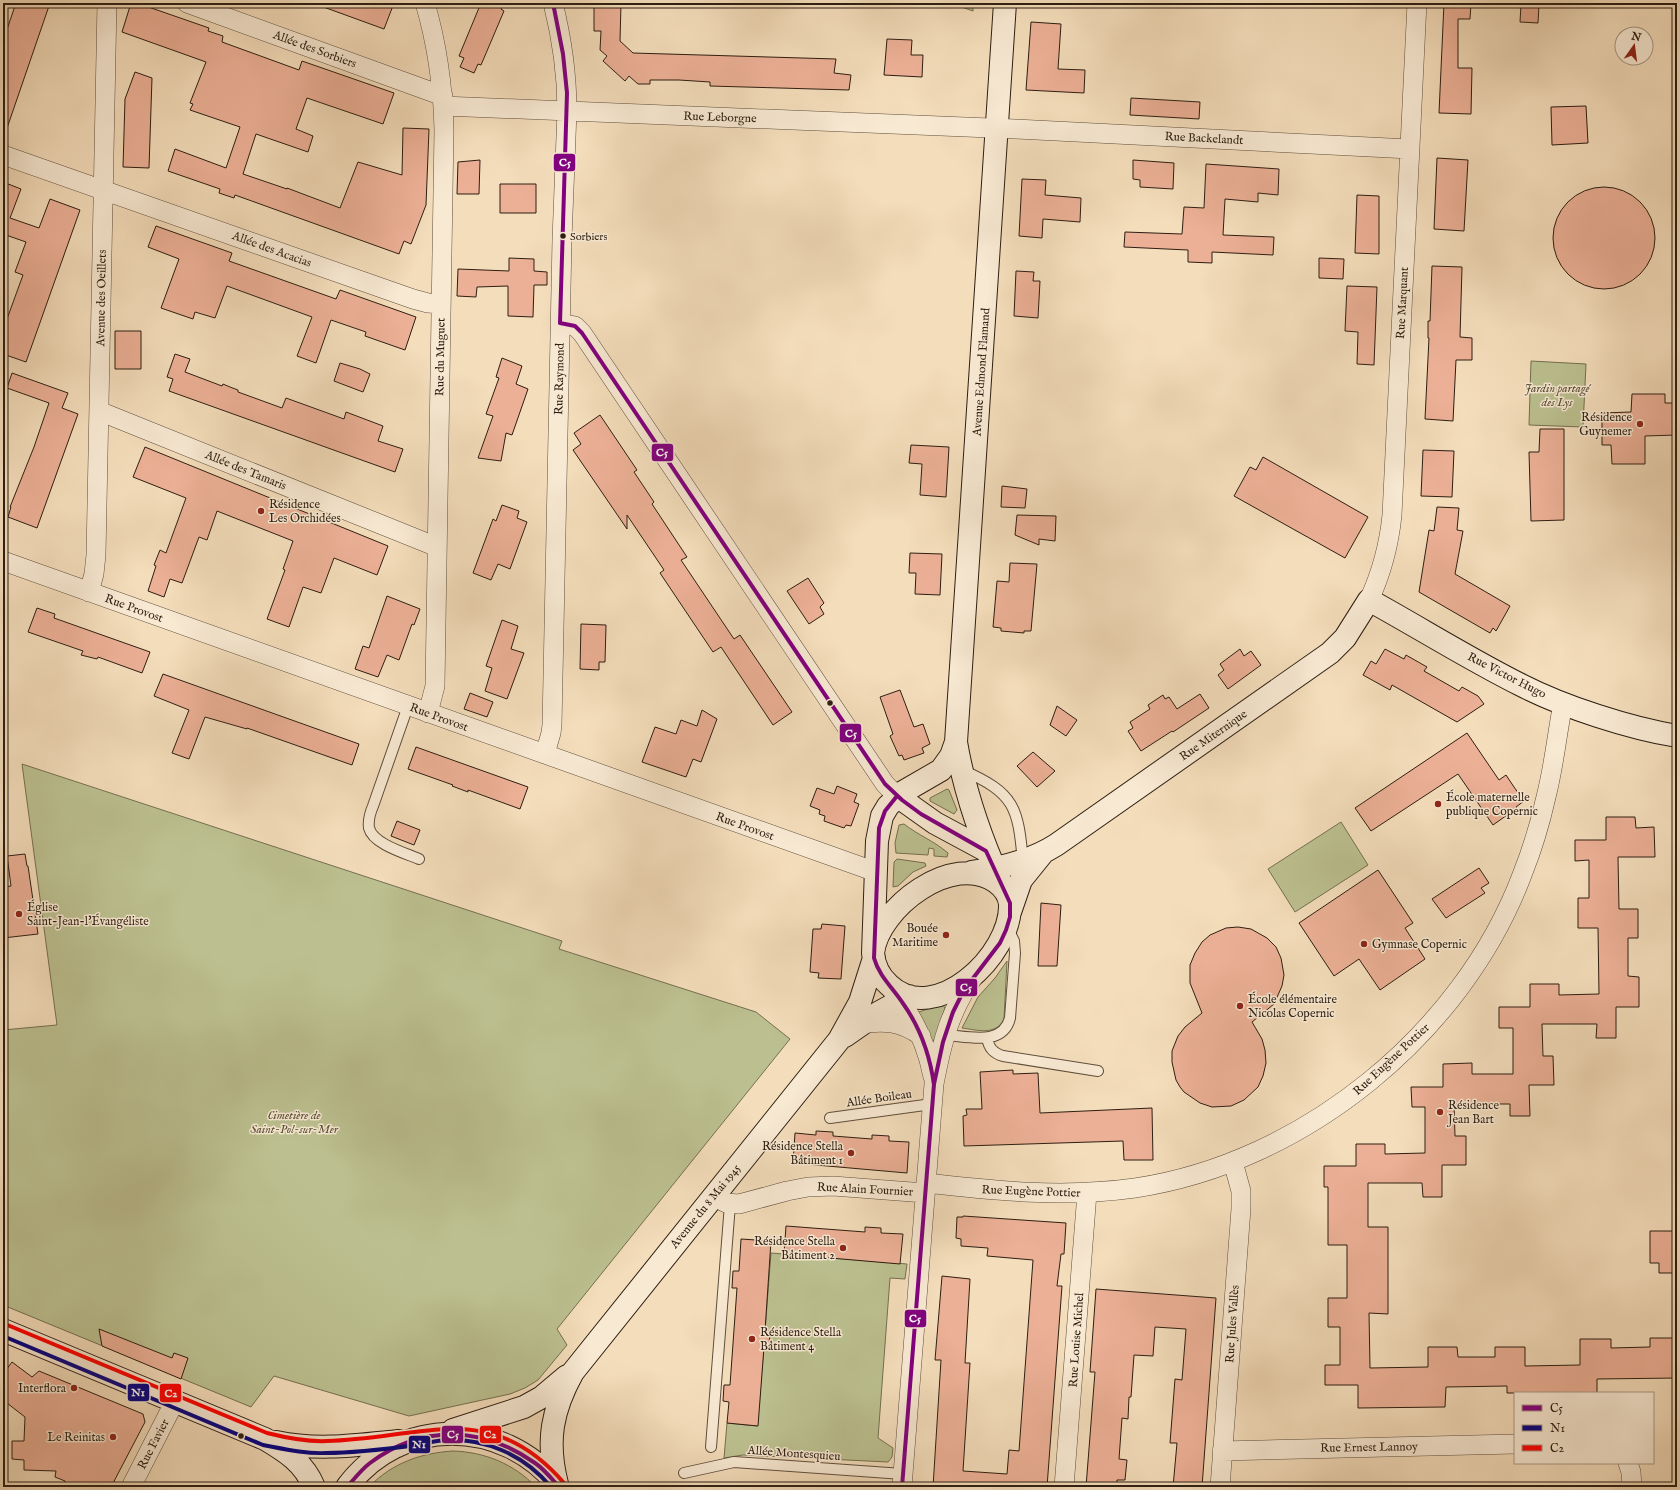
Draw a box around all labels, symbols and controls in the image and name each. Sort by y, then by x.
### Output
north arrow [1614,26,1654,66]
street label: Allée des Sorbiers [270,27,359,72]
text: N [1629,29,1643,45]
street label: Rue Leborgne [683,109,757,126]
street label: Rue Backelandt [1164,129,1244,148]
line badge: C5 [553,153,576,172]
text: C5 [559,156,571,170]
street label: Allée des Acacias [229,228,313,271]
place label: Sorbiers [570,230,607,244]
marker: Sorbiers [558,231,568,241]
street label: Avenue des Oeillets [93,249,110,348]
street label: Rue Marquant [1393,267,1413,339]
street label: Avenue Edmond Flamand [969,307,994,438]
street label: Rue du Muguet [432,318,449,396]
street label: Rue Raymond [551,342,568,415]
park label: Jardin partagé des Lys [1525,381,1591,410]
place label: Résidence Guynemer [1579,410,1633,439]
marker: Résidence Guynemer [1635,419,1645,429]
line badge: C5 [651,443,674,462]
text: C5 [656,446,668,460]
street label: Allée des Tamaris [202,447,289,494]
place label: Résidence Les Orchidées [269,497,341,526]
marker: Résidence Les Orchidées [256,506,266,516]
street label: Rue Provost [103,591,165,626]
street label: Rue Victor Hugo [1465,649,1549,702]
unlabelled marker [825,698,835,708]
street label: Rue Provost [408,700,470,735]
street label: Rue Miternique [1177,706,1251,765]
line badge: C5 [839,723,862,743]
text: C5 [845,727,857,741]
place label: École maternelle publique Copernic [1446,789,1538,820]
marker: École maternelle publique Copernic [1433,799,1443,809]
street label: Rue Provost [714,809,776,844]
place label: Église Saint-Jean-l'Évangéliste [27,899,149,930]
marker: Église Saint-Jean-l'Évangéliste [14,909,24,919]
place label: Bouée Maritime [892,921,938,950]
marker: Bouée Maritime [941,930,951,940]
place label: Gymnase Copernic [1372,937,1467,953]
marker: Gymnase Copernic [1359,939,1369,949]
line badge: C5 [955,978,978,997]
text: C5 [960,981,972,995]
place label: École élémentaire Nicolas Copernic [1248,991,1338,1022]
marker: École élémentaire Nicolas Copernic [1235,1001,1245,1011]
street label: Rue Eugène Pottier [1350,1020,1433,1099]
street label: Allée Boileau [844,1086,913,1111]
place label: Résidence Jean Bart [1446,1098,1499,1128]
marker: Résidence Jean Bart [1435,1107,1445,1117]
park label: Cimetière de Saint-Pol-sur-Mer [250,1108,339,1137]
place label: Résidence Stella Bâtiment 1 [762,1139,844,1168]
marker: Résidence Stella Bâtiment 1 [846,1148,856,1158]
street label: Avenue du 8 Mai 1945 [666,1161,744,1252]
street label: Rue Alain Fournier [817,1179,914,1200]
street label: Rue Eugène Pottier [981,1182,1081,1201]
place label: Résidence Stella Bâtiment 2 [754,1234,836,1263]
marker: Résidence Stella Bâtiment 2 [838,1243,848,1253]
street label: Rue Jules Vallès [1222,1284,1244,1364]
street label: Rue Louise Michel [1066,1291,1087,1388]
line badge: C5 [904,1309,927,1328]
text: C5 [909,1312,921,1326]
place label: Résidence Stella Bâtiment 4 [760,1325,842,1354]
marker: Résidence Stella Bâtiment 4 [747,1334,757,1344]
place label: Interflora [18,1381,67,1396]
marker: Interflora [69,1383,79,1393]
line badge: N1 [127,1383,150,1402]
line badge: C2 [159,1383,182,1403]
text: N1 [130,1386,145,1400]
text: C2 [164,1387,178,1401]
legend [1514,1392,1654,1464]
text: C5 [1550,1401,1564,1416]
street label: Rue Favier [134,1416,173,1472]
text: N1 [1550,1421,1565,1436]
line badge: C5 [441,1425,464,1444]
line badge: C2 [479,1425,502,1444]
text: C5 [447,1428,459,1442]
text: C2 [483,1428,497,1442]
place label: Le Reinitas [47,1430,105,1445]
unlabelled marker [236,1431,246,1441]
marker: Le Reinitas [108,1432,118,1442]
line badge: N1 [408,1435,431,1454]
text: N1 [411,1438,426,1452]
street label: Rue Ernest Lannoy [1320,1439,1418,1456]
text: C2 [1550,1441,1565,1456]
street label: Allée Montesquieu [746,1443,841,1465]

